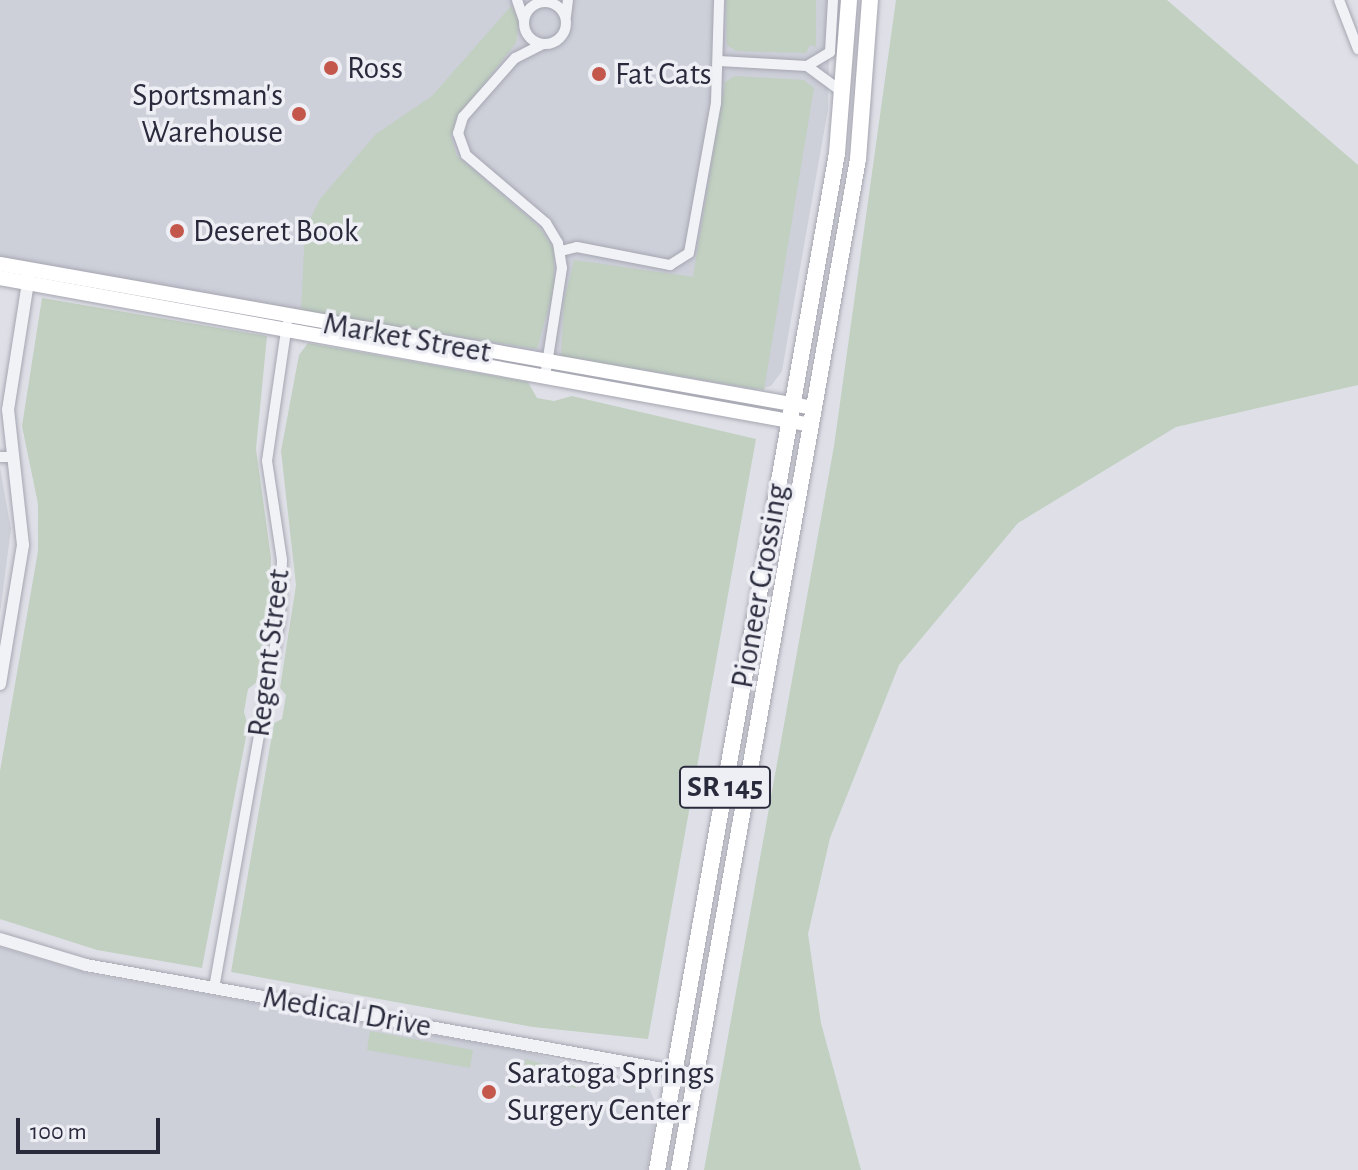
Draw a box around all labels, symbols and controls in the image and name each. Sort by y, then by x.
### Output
place label: Ross [347,49,403,87]
place label: Fat Cats [615,55,712,93]
marker: Ross [322,59,340,77]
marker: Fat Cats [590,65,608,83]
place label: Sportsman's Warehouse [132,77,283,152]
marker: Sportsman's Warehouse [290,105,308,123]
place label: Deseret Book [193,212,358,250]
marker: Deseret Book [168,222,186,240]
street label: Market Street [320,304,494,372]
street label: Pioneer Crossing [723,481,797,691]
street label: Regent Street [240,567,298,739]
road number: SR 145 [677,761,773,813]
street label: Medical Drive [260,978,434,1046]
place label: Saratoga Springs Surgery Center [507,1055,715,1130]
marker: Saratoga Springs Surgery Center [478,1081,500,1103]
scale bar [20,1102,164,1152]
text: 100 m [30,1120,87,1144]

